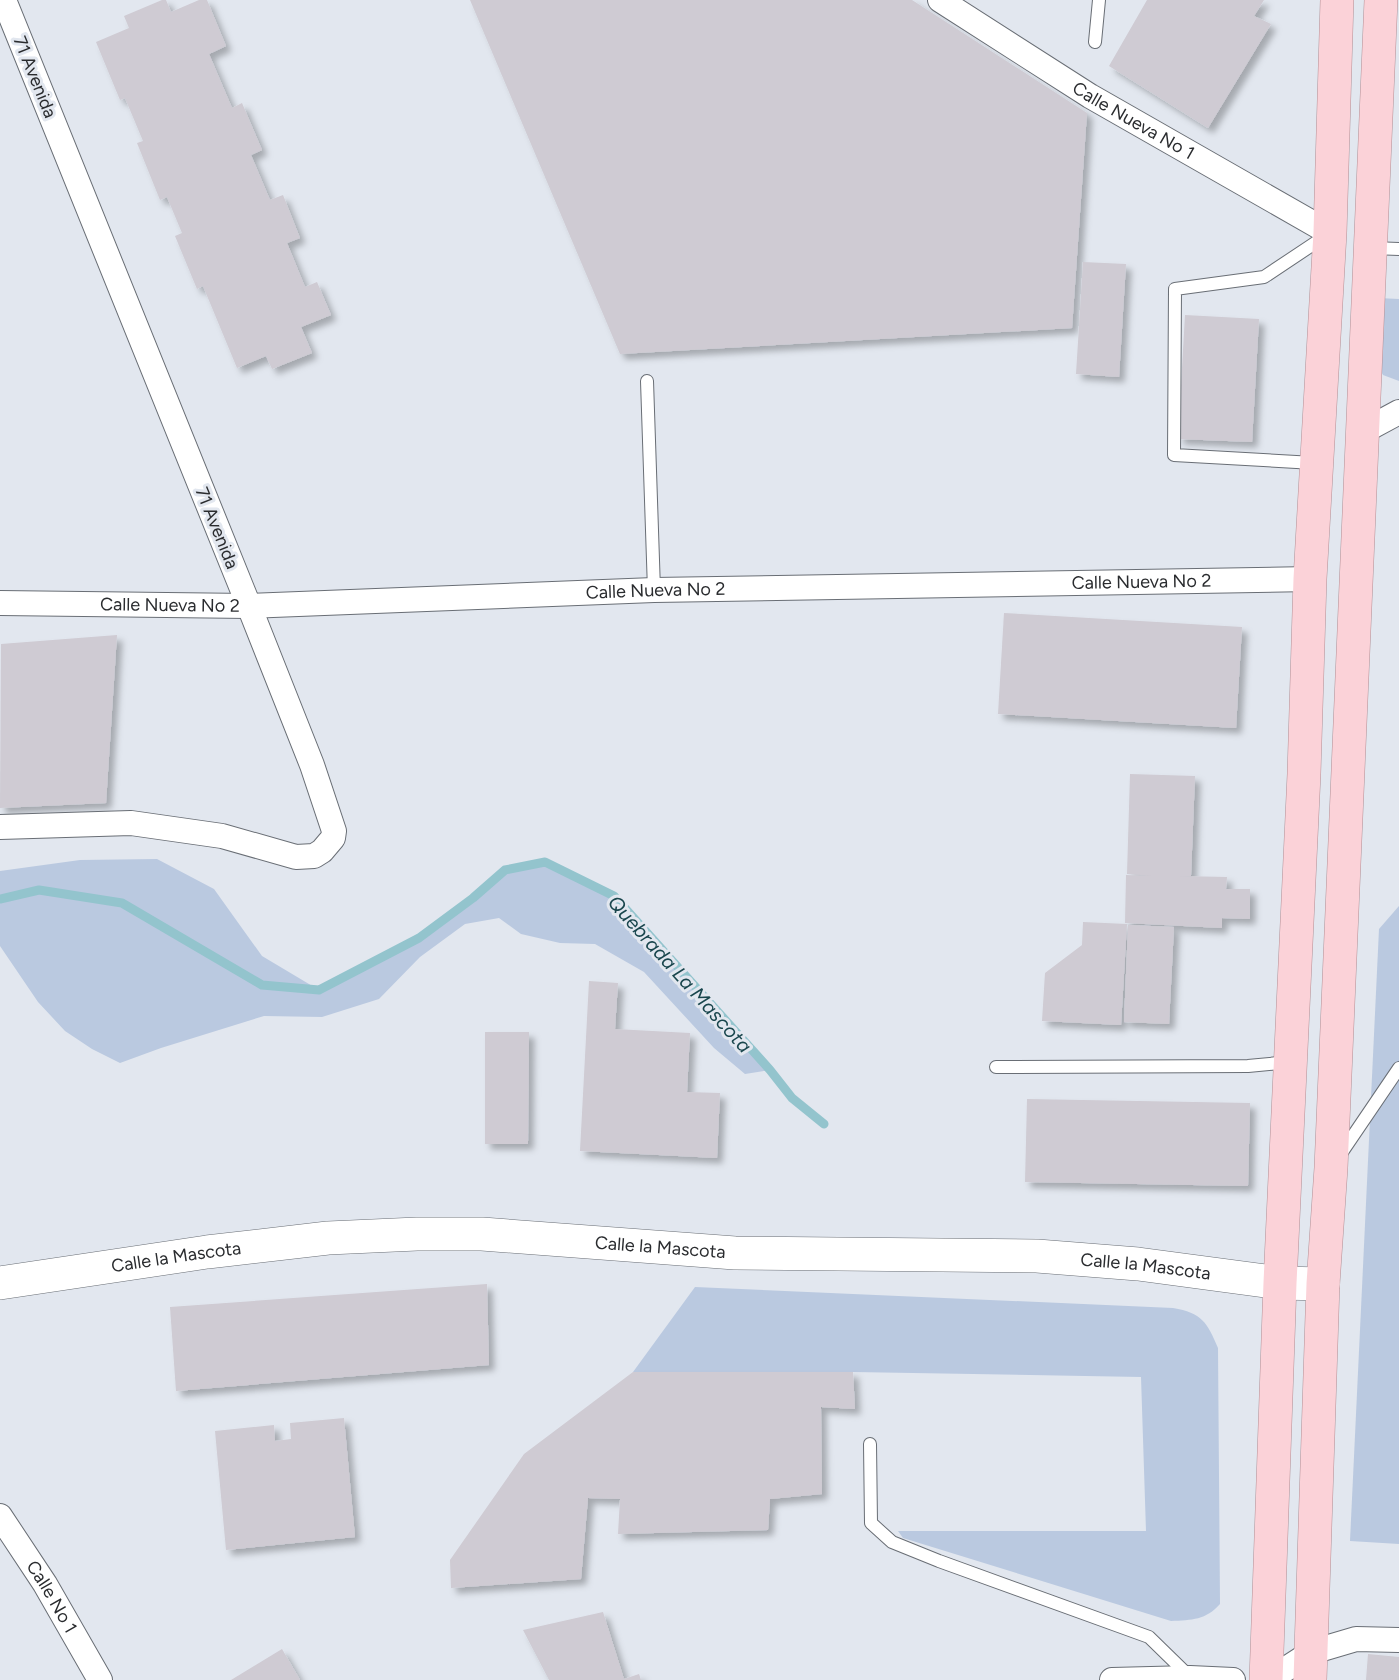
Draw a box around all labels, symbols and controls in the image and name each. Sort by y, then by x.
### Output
street label: 71 Avenida [9,33,61,121]
street label: Calle Nueva No 1 [1068,77,1198,164]
street label: 71 Avenida [191,484,243,572]
street label: Calle Nueva No 2 [1072,570,1212,594]
street label: Calle Nueva No 2 [585,578,726,604]
street label: Calle Nueva No 2 [100,593,240,617]
water label: Quebrada La Mascota [603,890,757,1058]
street label: Calle la Mascota [594,1232,726,1263]
street label: Calle la Mascota [110,1237,242,1277]
street label: Calle la Mascota [1080,1248,1212,1285]
street label: Calle No 1 [22,1556,82,1637]

